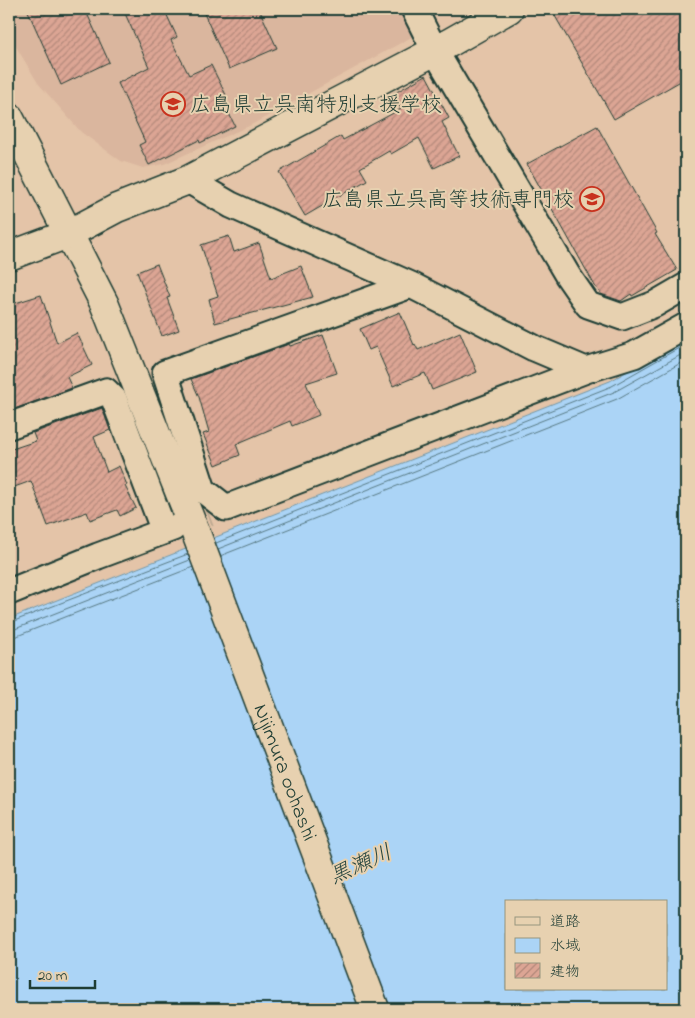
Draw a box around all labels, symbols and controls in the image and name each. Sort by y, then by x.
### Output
school or university icon: 広島県立呉南特別支援学校 [160,91,186,117]
place label: 広島県立呉南特別支援学校 [190,91,442,121]
place label: 広島県立呉高等技術専門校 [322,186,574,216]
school or university icon: 広島県立呉高等技術専門校 [579,186,605,212]
street label: Nijimura oohashi [245,700,323,846]
water label: 黒瀬川 [325,838,398,894]
legend [505,900,668,990]
text: 道路 [550,911,580,933]
text: 水域 [550,935,580,957]
scale bar [30,958,95,990]
text: 建物 [550,961,580,983]
text: 20 m [38,965,68,987]

